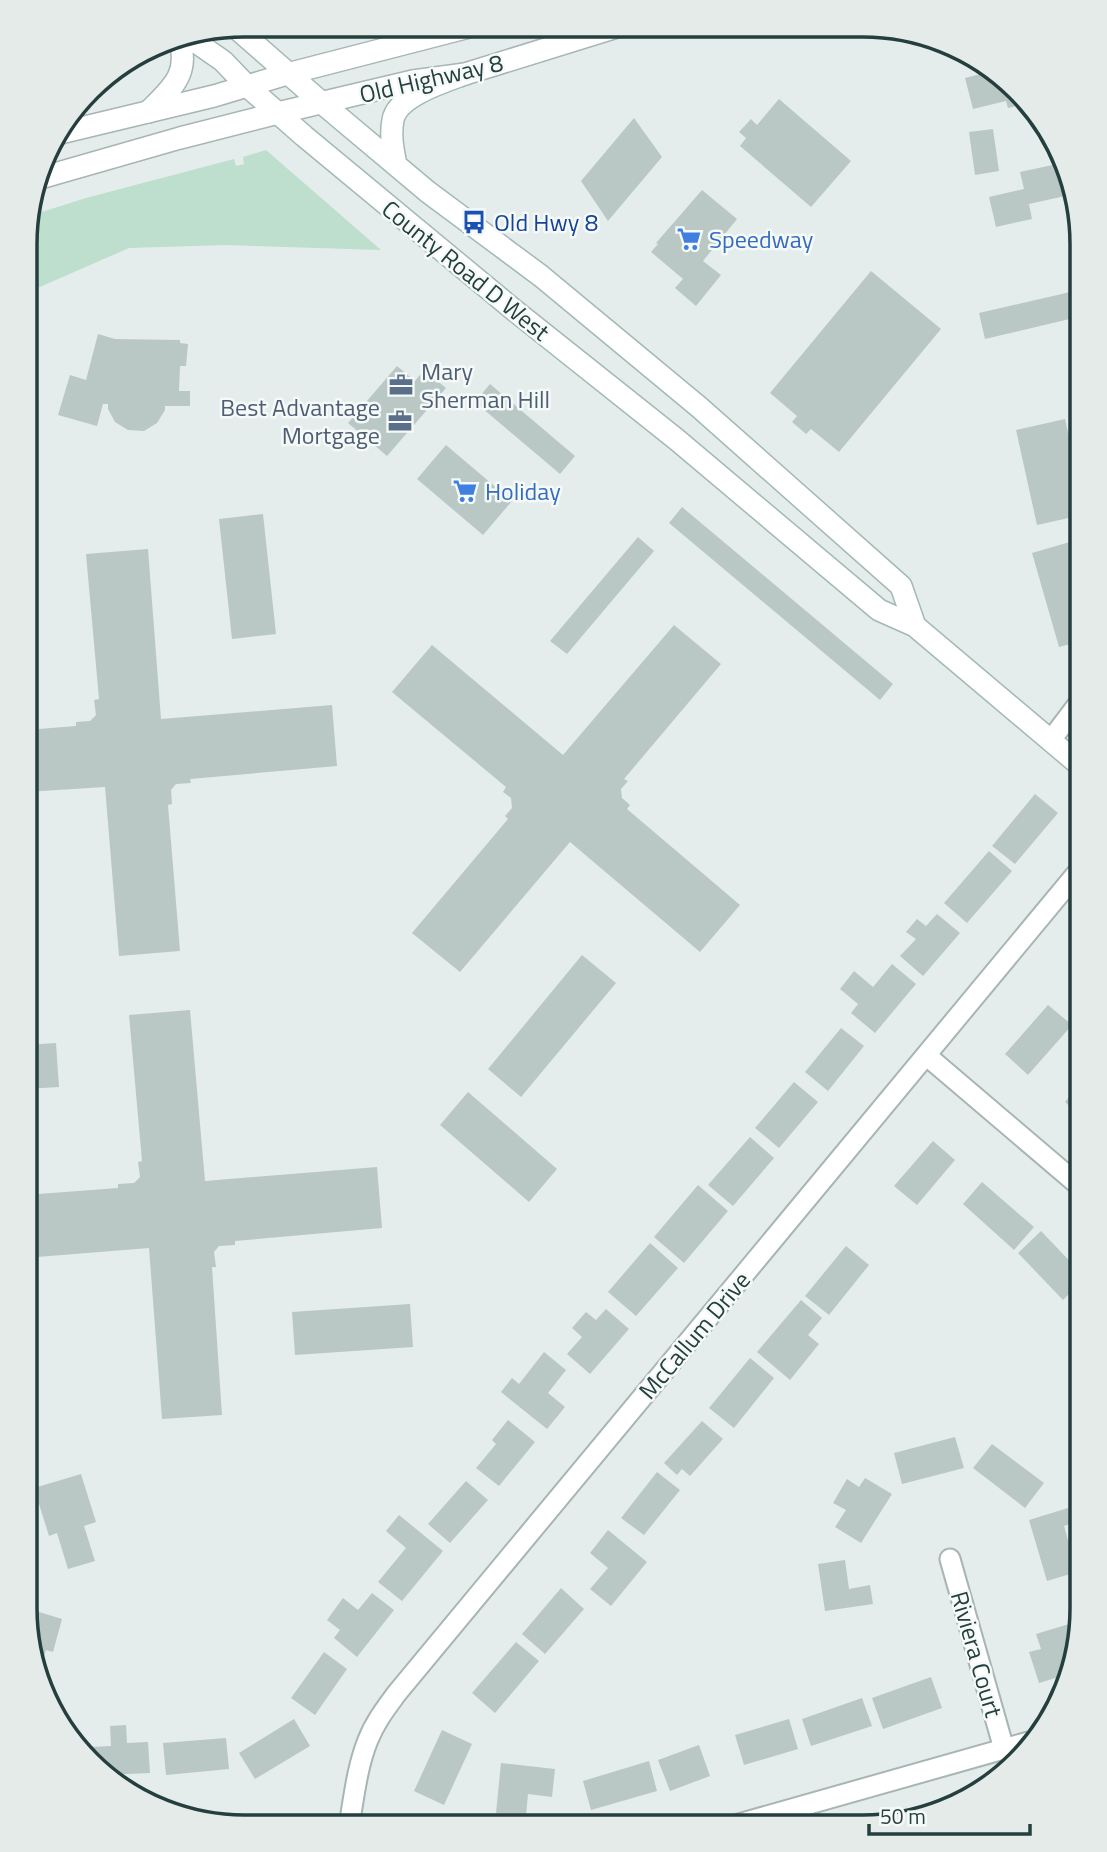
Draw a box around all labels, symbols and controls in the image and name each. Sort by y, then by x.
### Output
street label: Old Highway 8 [356,44,506,112]
street label: County Road D West [374,191,558,349]
place label: Old Hwy 8 [494,204,598,240]
bus stop icon: Old Hwy 8 [460,208,488,236]
place label: Speedway [709,221,814,257]
supermarket icon: Speedway [675,225,703,253]
place label: Mary Sherman Hill [421,353,550,417]
office icon: Mary Sherman Hill [387,371,415,399]
place label: Best Advantage Mortgage [220,389,380,453]
office icon: Best Advantage Mortgage [386,407,414,435]
place label: Holiday [485,473,561,509]
supermarket icon: Holiday [451,477,479,505]
street label: McCallum Drive [630,1263,758,1407]
street label: Riviera Court [942,1587,1012,1722]
scale bar [869,1792,1030,1836]
text: 50 m [880,1800,926,1832]

